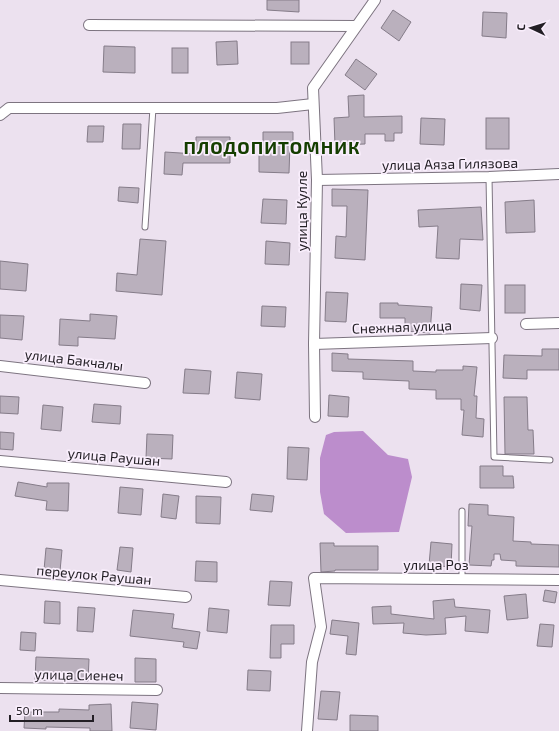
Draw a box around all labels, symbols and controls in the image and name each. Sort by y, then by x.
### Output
north arrow [511,8,551,48]
text: С [514,23,527,31]
district label: ПЛОДОПИТОМНИК [183,136,361,158]
street label: улица Аяза Гилязова [382,154,518,173]
street label: улица Кулле [293,171,310,251]
street label: Снежная улица [352,316,452,337]
street label: улица Бакчалы [24,345,124,374]
street label: улица Раушан [67,444,161,469]
street label: улица Роз [403,556,469,573]
street label: переулок Раушан [36,561,152,588]
street label: улица Сиенеч [34,665,124,684]
scale bar [10,697,93,723]
text: 50 m [16,703,43,717]

